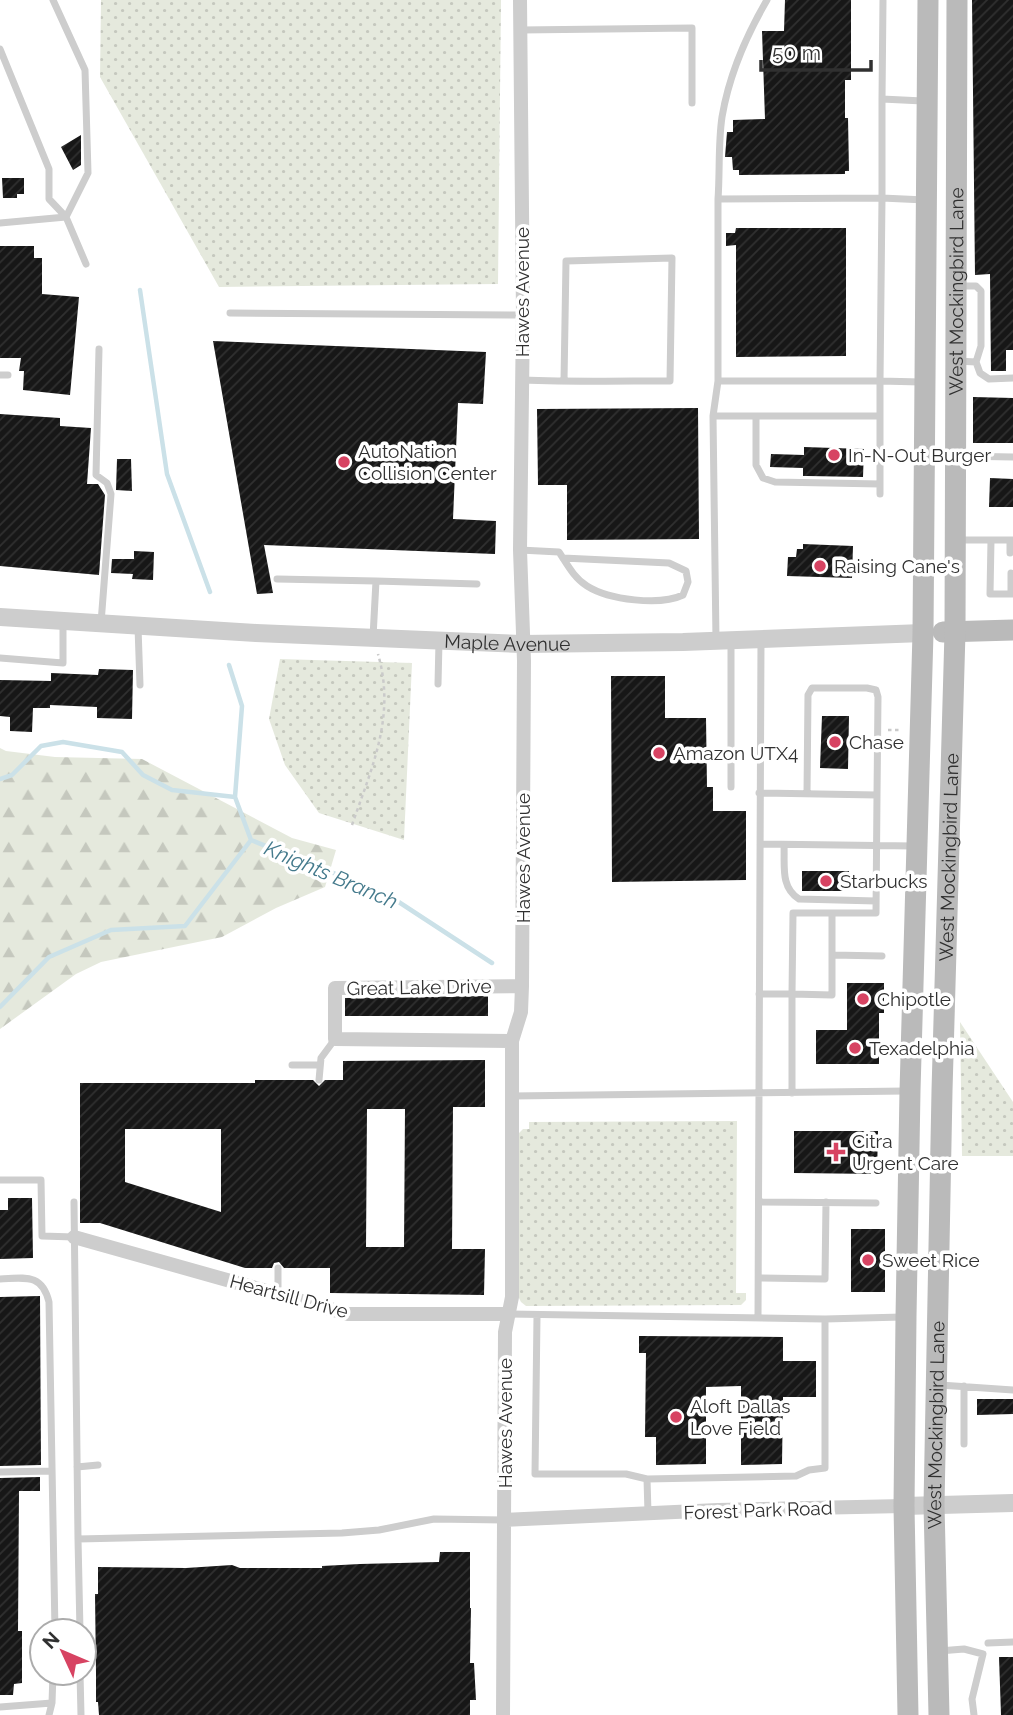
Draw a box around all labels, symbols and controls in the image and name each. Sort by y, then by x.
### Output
scale bar [761,28,871,72]
text: 50 m [772,40,821,65]
street label: West Mockingbird Lane [945,187,967,395]
street label: Hawes Avenue [511,227,533,357]
place label: AutoNation Collision Center [358,440,497,484]
place label: In-N-Out Burger [848,444,991,466]
marker: In-N-Out Burger [826,447,842,463]
marker: AutoNation Collision Center [336,454,352,470]
place label: Raising Cane's [834,555,960,577]
marker: Raising Cane's [812,558,828,574]
street label: Maple Avenue [444,630,570,655]
place label: Chase [849,731,904,753]
marker: Chase [827,734,843,750]
place label: Amazon UTX4 [673,742,798,764]
marker: Amazon UTX4 [651,745,667,761]
street label: West Mockingbird Lane [935,753,963,962]
street label: Hawes Avenue [512,793,534,923]
water label: Knights Branch [261,835,402,914]
place label: Starbucks [840,870,927,892]
marker: Starbucks [818,873,834,889]
street label: Great Lake Drive [346,975,492,999]
place label: Chipotle [877,988,951,1010]
marker: Chipotle [855,991,871,1007]
place label: Texadelphia [869,1037,975,1059]
marker: Texadelphia [847,1040,863,1056]
place label: Citra Urgent Care [852,1130,959,1174]
marker: Citra Urgent Care [826,1142,846,1162]
place label: Sweet Rice [882,1249,980,1271]
marker: Sweet Rice [860,1252,876,1268]
street label: Heartsill Drive [227,1270,351,1322]
street label: West Mockingbird Lane [923,1321,949,1529]
street label: Hawes Avenue [494,1358,516,1488]
place label: Aloft Dallas Love Field [690,1395,790,1439]
marker: Aloft Dallas Love Field [668,1409,684,1425]
street label: Forest Park Road [683,1496,833,1524]
north arrow [28,1617,98,1687]
text: N [38,1627,64,1653]

